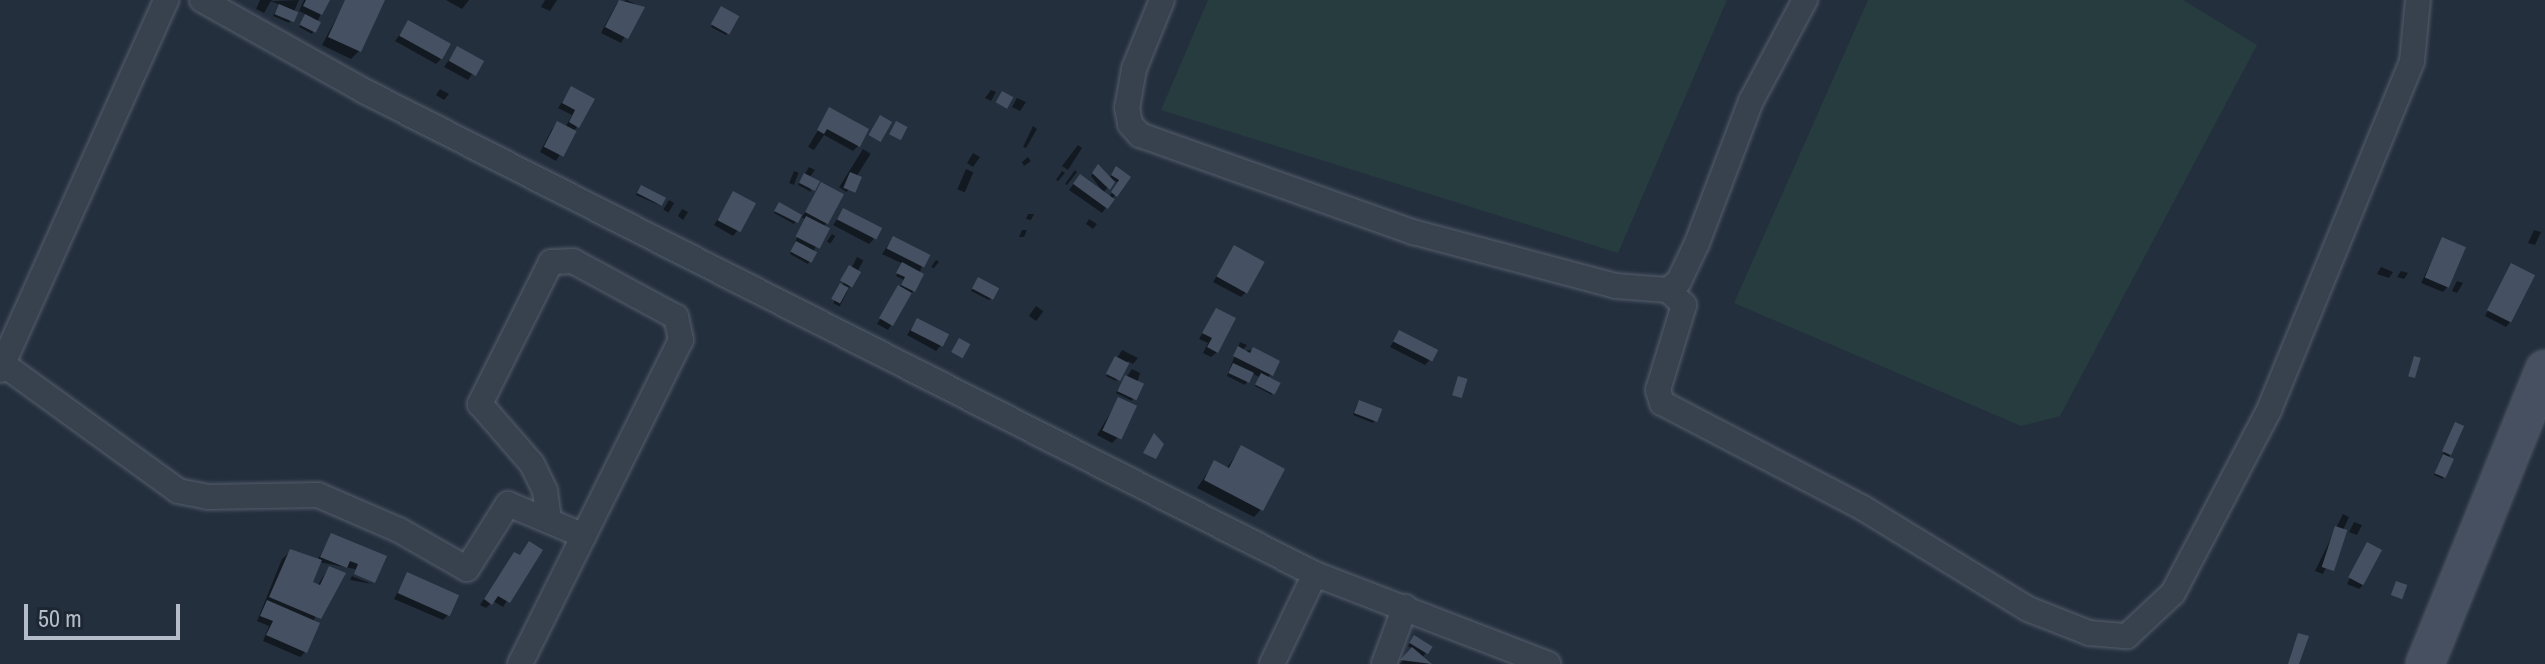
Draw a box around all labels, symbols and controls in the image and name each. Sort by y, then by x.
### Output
scale bar [28,588,184,638]
text: 50 m [38,602,82,634]

